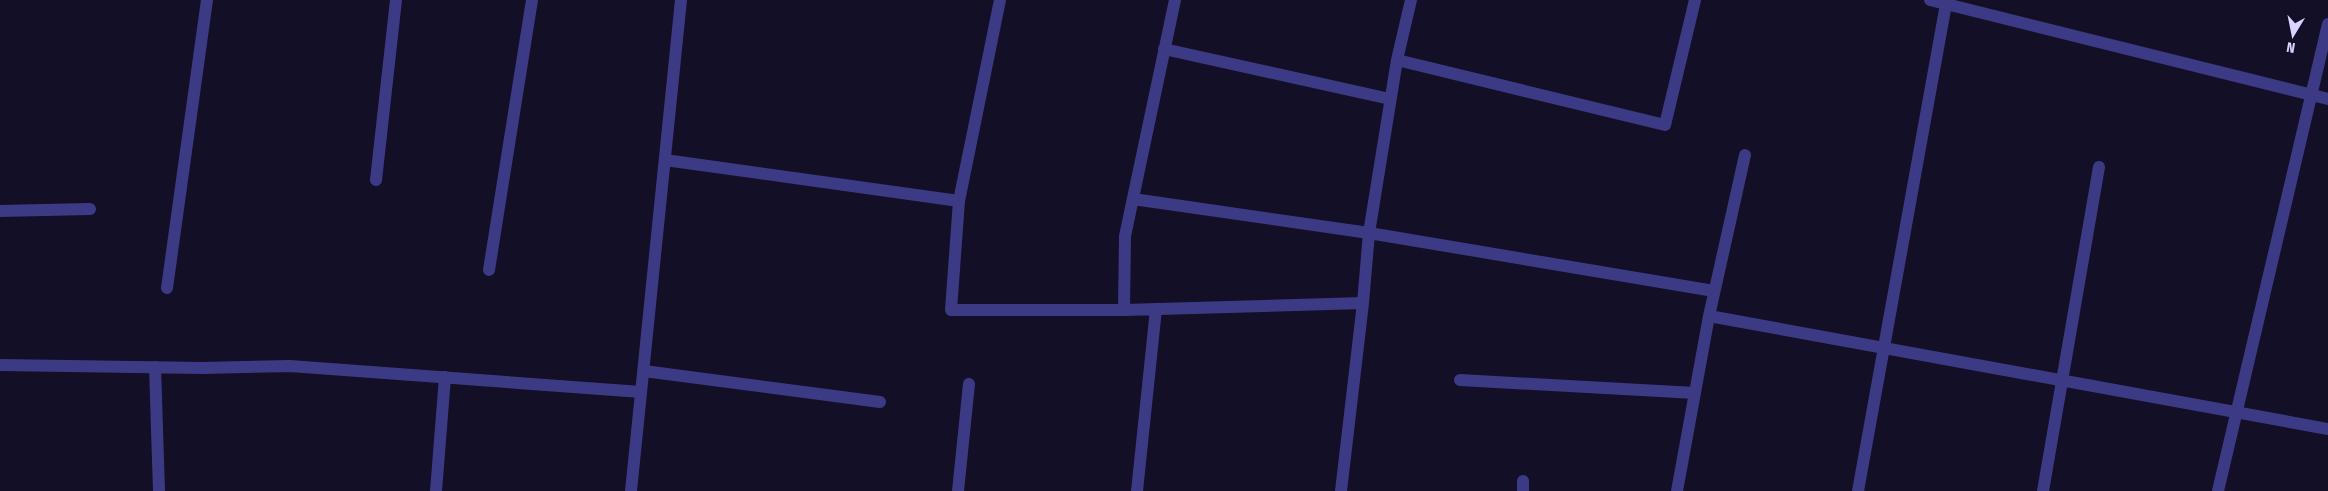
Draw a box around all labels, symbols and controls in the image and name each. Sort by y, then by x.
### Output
north arrow [2268,10,2318,60]
text: N [2285,38,2296,56]

